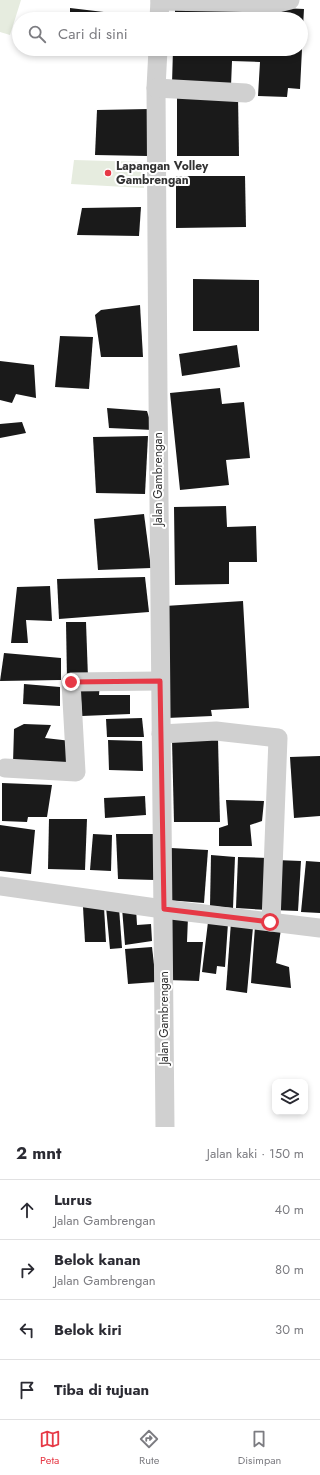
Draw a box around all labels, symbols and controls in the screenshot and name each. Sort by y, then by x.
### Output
search box [12,12,308,56]
icon: search [26,23,48,45]
text: Cari di sini [58,23,128,45]
place label: Lapangan Volley Gambrengan [116,157,209,189]
marker: Lapangan Volley Gambrengan [103,168,113,178]
street label: Jalan Gambrengan [149,432,167,528]
route end [62,673,80,691]
route start [261,913,279,931]
street label: Jalan Gambrengan [155,971,173,1067]
map controls [272,1079,308,1115]
button: layers [272,1079,308,1115]
text: 2 mnt [16,1141,61,1165]
text: Jalan kaki · 150 m [207,1144,304,1163]
text: Lurus [54,1189,92,1211]
icon: ahead [16,1199,38,1221]
text: 40 m [275,1200,304,1219]
text: Jalan Gambrengan [54,1211,156,1230]
text: Belok kanan [54,1249,141,1271]
icon: right [16,1259,38,1281]
text: 80 m [275,1260,304,1279]
text: Jalan Gambrengan [54,1271,156,1290]
icon: left [16,1319,38,1341]
text: Belok kiri [54,1319,122,1341]
text: 30 m [275,1320,304,1339]
icon: arrive [16,1379,38,1401]
text: Tiba di tujuan [54,1379,149,1401]
tab: Peta [39,1428,61,1468]
tab: Rute [138,1428,160,1468]
tab: Disimpan [238,1428,281,1468]

